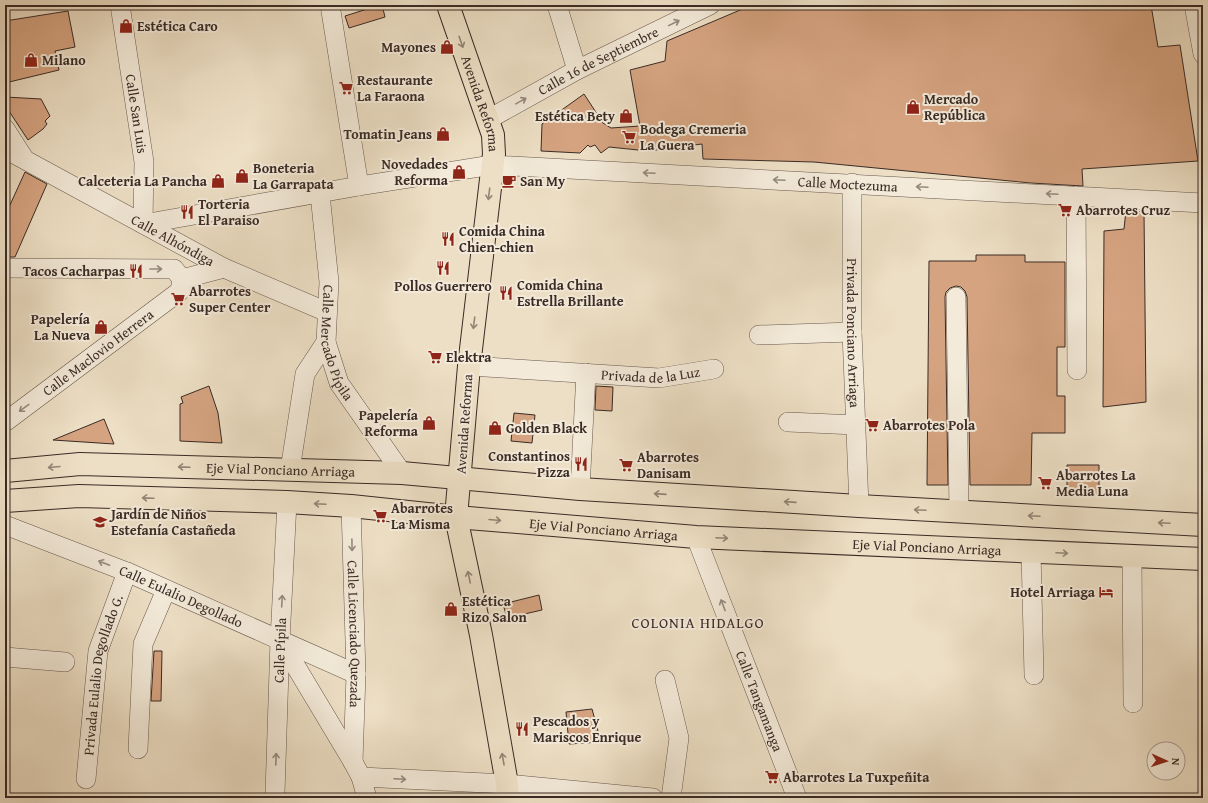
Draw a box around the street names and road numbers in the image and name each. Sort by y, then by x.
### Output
street label: Calle 16 de Septiembre [534,22,662,100]
street label: Avenida Reforma [456,53,504,152]
street label: Calle San Luis [121,73,153,155]
street label: Calle Moctezuma [797,171,899,197]
street label: Calle Alhóndiga [128,209,218,271]
street label: Privada Ponciano Arriaga [842,258,865,408]
street label: Calle Mercado Pípila [316,284,358,405]
street label: Calle Maclovio Herrera [38,304,158,401]
street label: Privada de la Luz [601,361,701,388]
street label: Avenida Reforma [451,373,477,475]
street label: Eje Vial Ponciano Arriaga [206,458,356,482]
street label: Eje Vial Ponciano Arriaga [528,513,679,545]
street label: Eje Vial Ponciano Arriaga [852,534,1002,560]
street label: Calle Eulalio Degollado [116,560,246,632]
street label: Calle Licenciado Quezada [343,560,366,708]
street label: Privada Eulalio Degollado G. [78,592,128,756]
street label: Calle Pípila [269,617,291,683]
street label: Calle Tangamanga [731,648,788,755]

